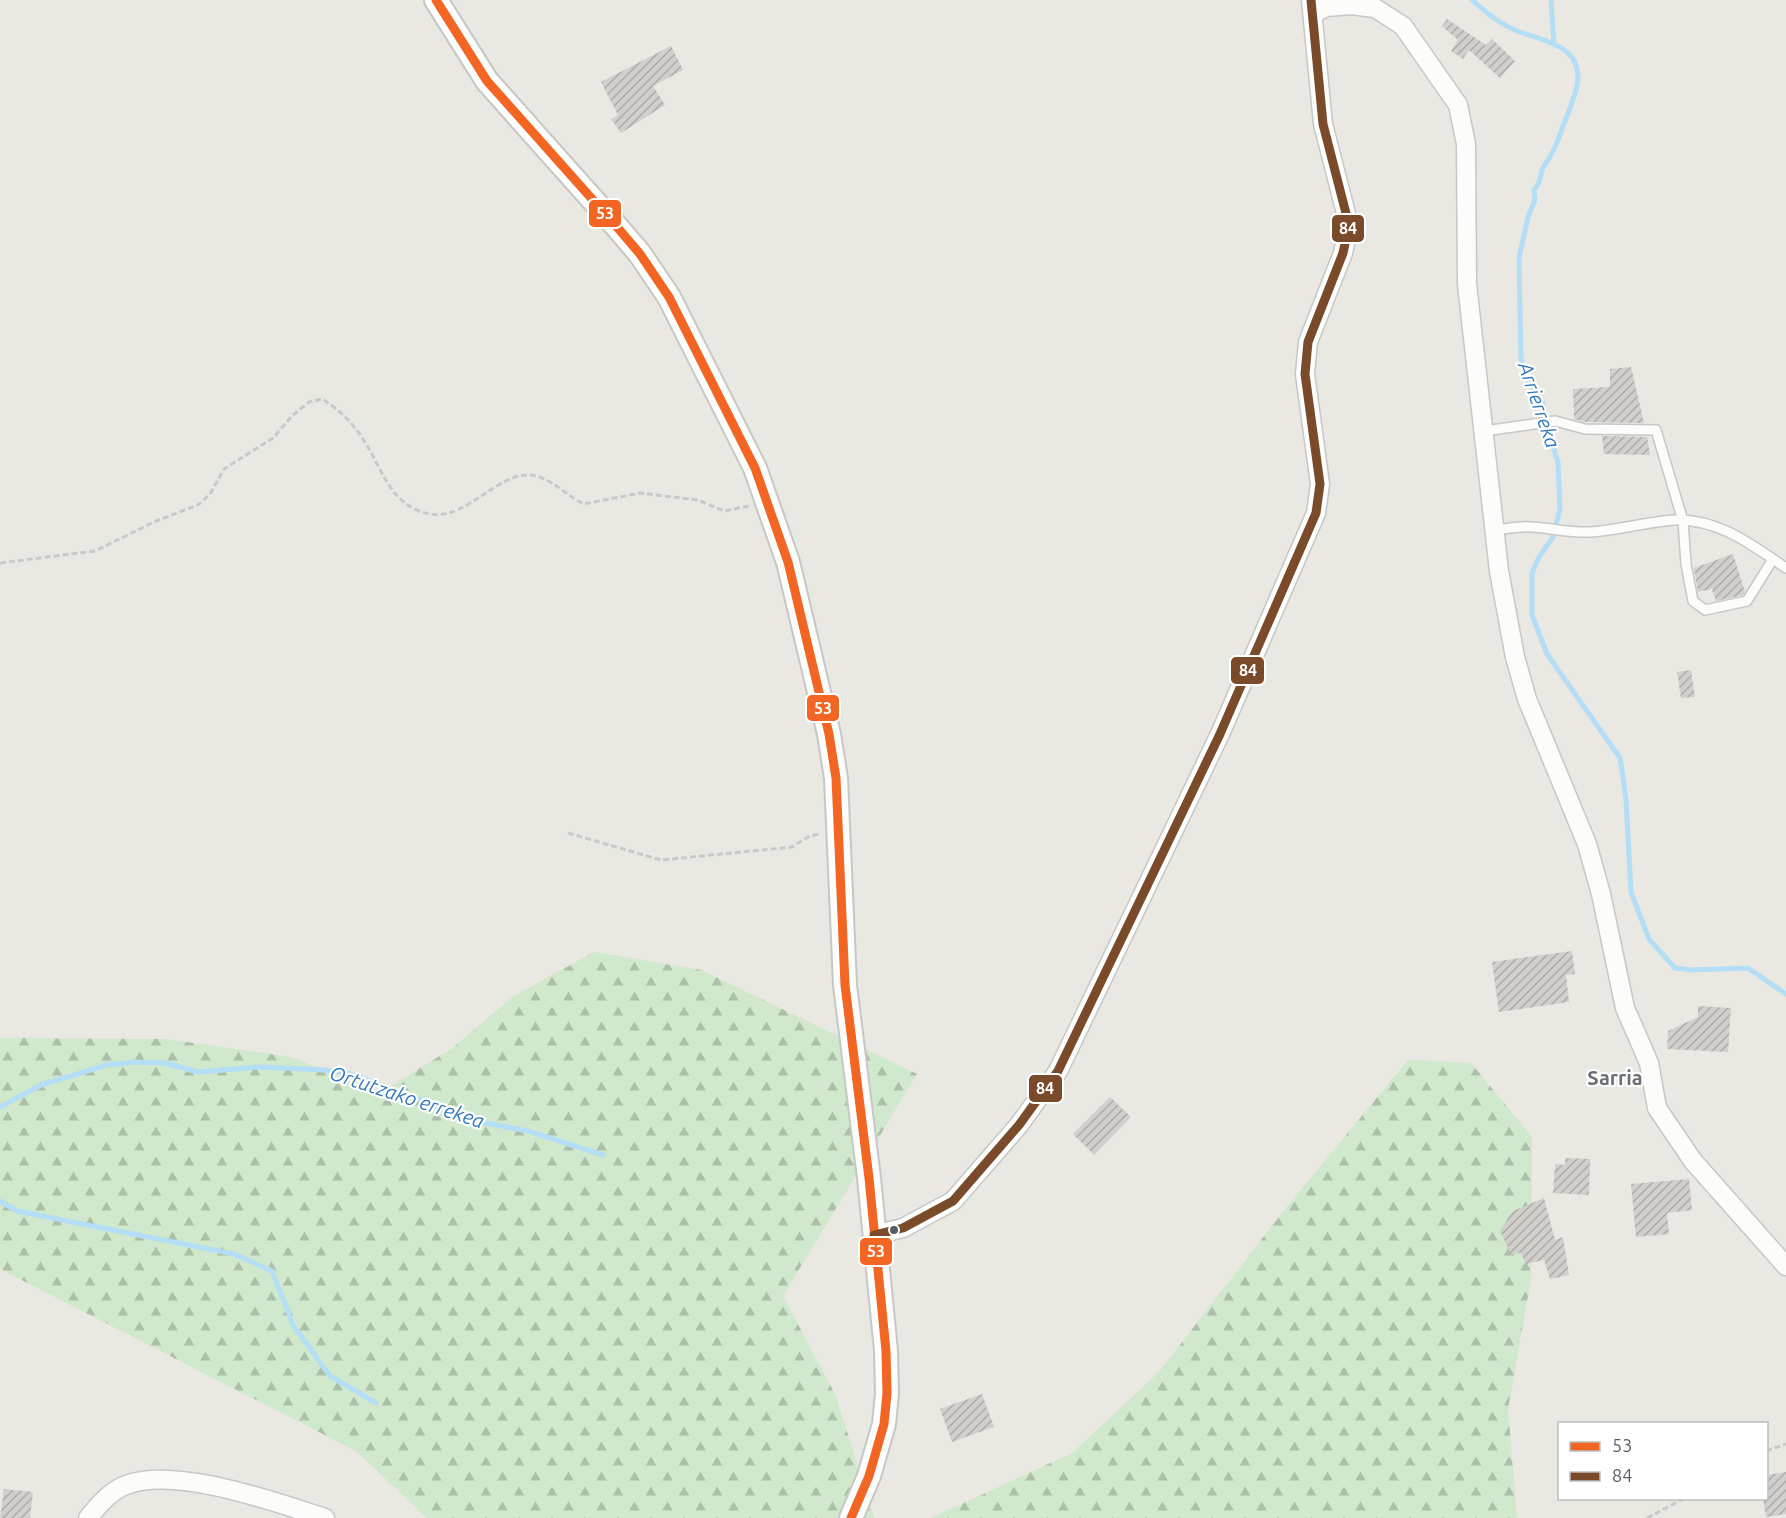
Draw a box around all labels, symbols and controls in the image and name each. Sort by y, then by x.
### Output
line badge: 53 [588,199,622,228]
text: 53 [596,204,614,222]
line badge: 84 [1331,214,1365,243]
text: 84 [1339,219,1357,237]
water label: Arrierreka [1514,358,1565,451]
line badge: 84 [1230,656,1265,685]
text: 84 [1239,661,1257,679]
line badge: 53 [806,694,840,722]
text: 53 [814,699,832,717]
water label: Ortutzako errekea [327,1061,487,1132]
district label: Sarria [1587,1066,1643,1089]
line badge: 84 [1028,1074,1063,1103]
text: 84 [1036,1079,1054,1097]
unlabelled marker [888,1224,900,1236]
line badge: 53 [859,1237,893,1266]
text: 53 [867,1242,885,1260]
legend [1558,1422,1768,1500]
text: 53 [1612,1435,1632,1455]
text: 84 [1612,1465,1632,1485]

